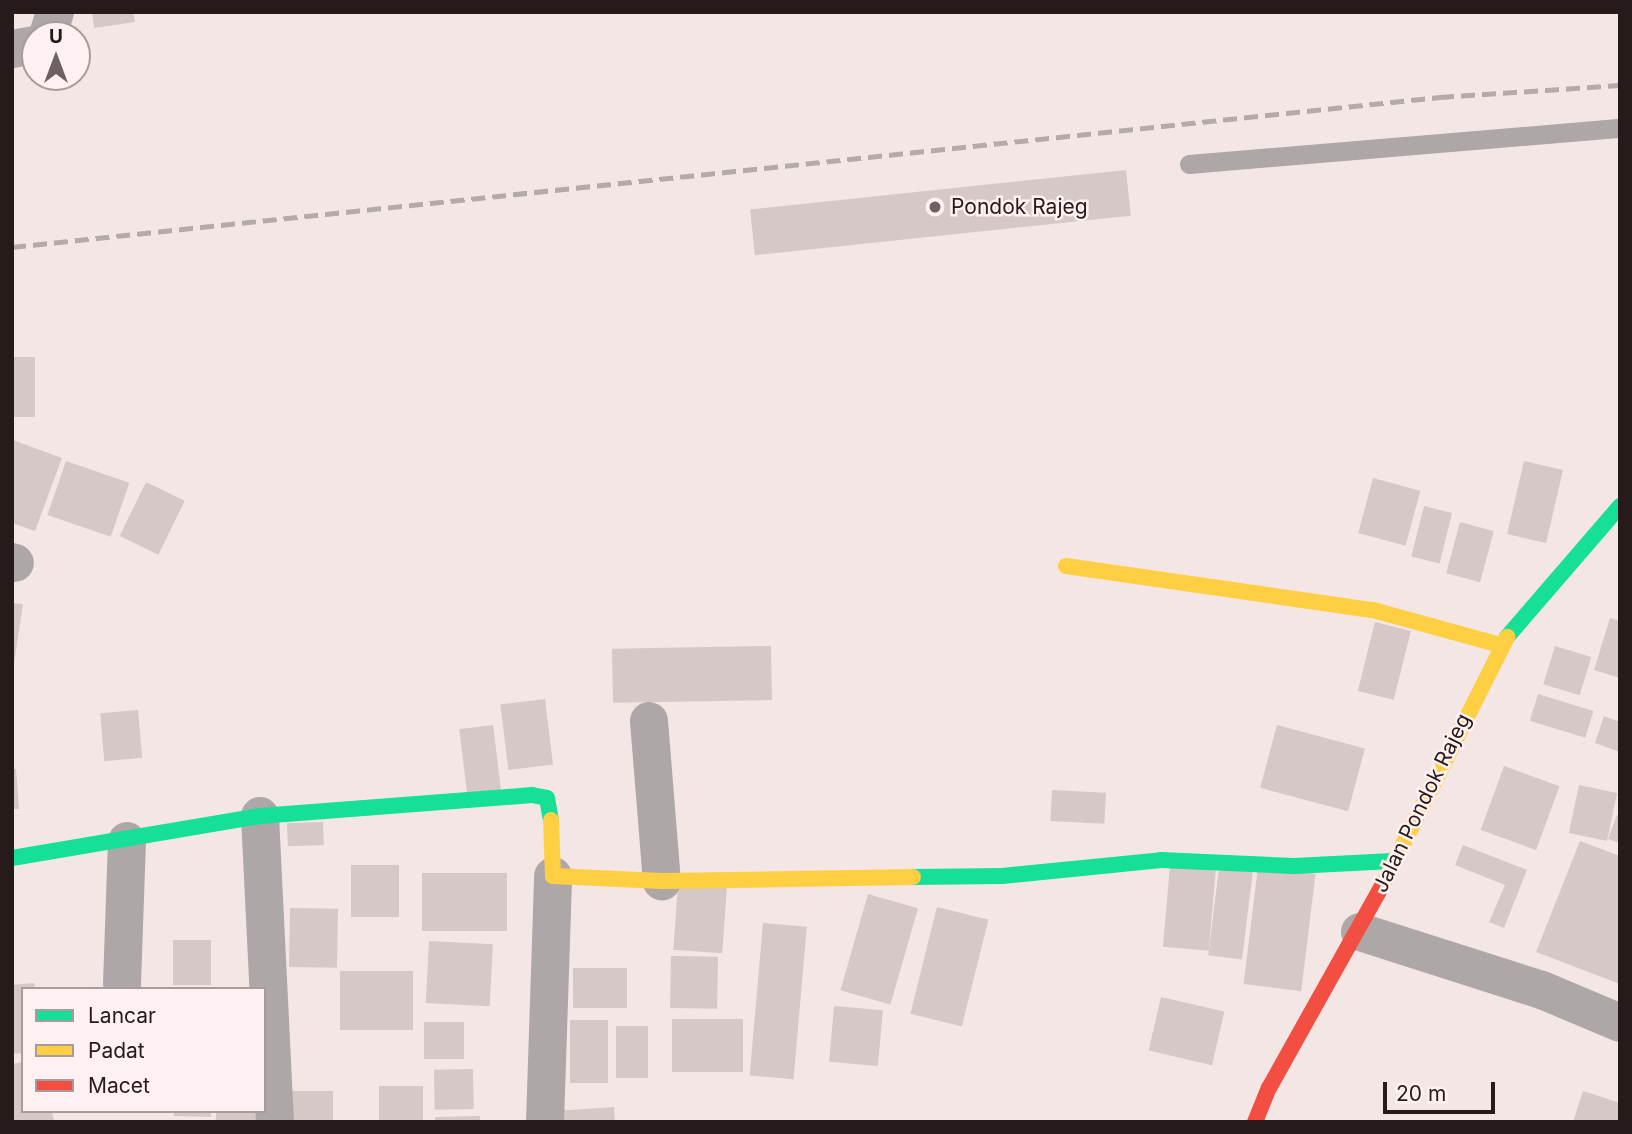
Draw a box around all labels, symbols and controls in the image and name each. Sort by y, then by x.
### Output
north arrow [21,21,91,91]
text: U [49,25,63,48]
place label: Pondok Rajeg [951,194,1088,220]
marker: Pondok Rajeg [925,197,945,217]
street label: Jalan Pondok Rajeg [1368,710,1476,896]
legend [21,987,266,1113]
text: Lancar [88,1003,156,1028]
text: Padat [88,1038,145,1063]
scale bar [1387,1068,1499,1112]
text: Macet [88,1073,150,1098]
text: 20 m [1396,1081,1446,1106]

